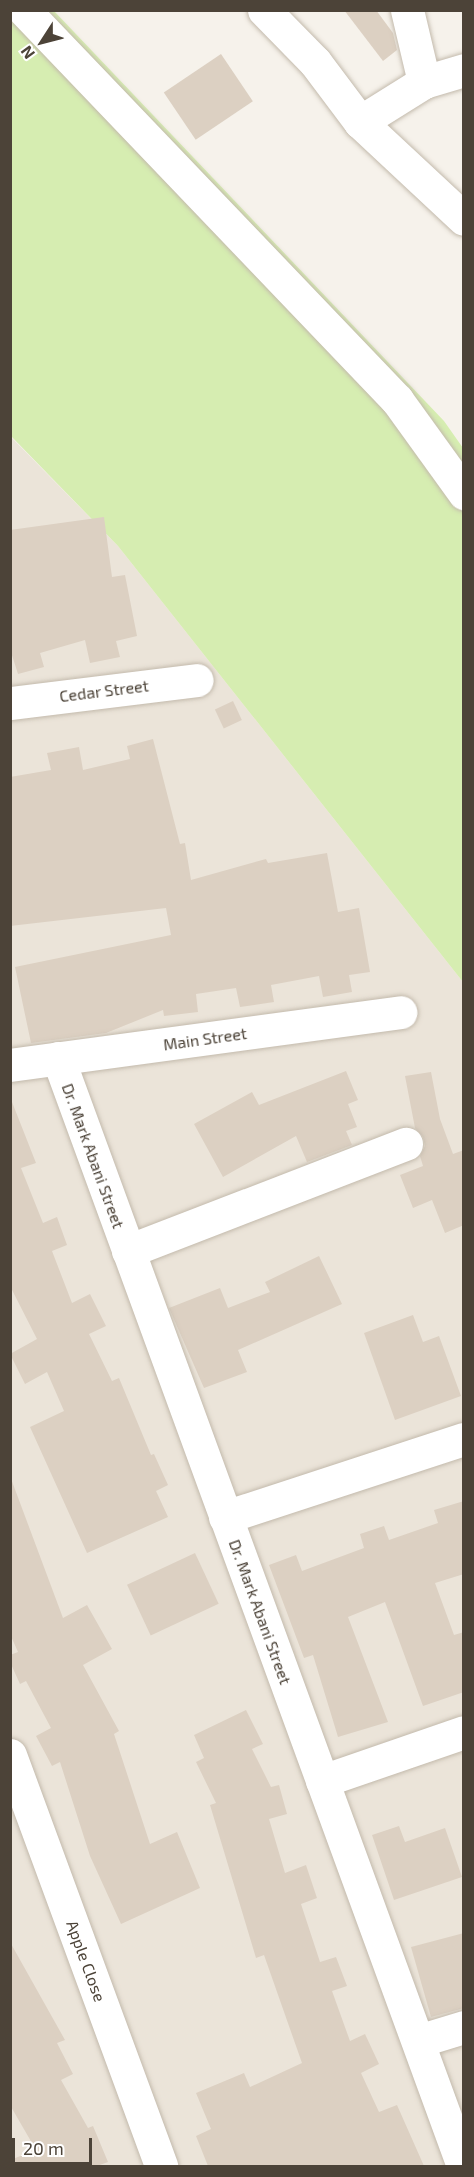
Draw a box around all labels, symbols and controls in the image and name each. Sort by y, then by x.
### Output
north arrow [12,12,72,72]
text: N [16,43,38,63]
street label: Cedar Street [58,676,150,706]
street label: Main Street [162,1024,248,1054]
street label: Dr. Mark Abani Street [58,1081,128,1231]
street label: Dr. Mark Abani Street [225,1537,295,1687]
street label: Apple Close [62,1918,110,2004]
scale bar [15,2126,94,2164]
text: 20 m [23,2137,64,2159]

